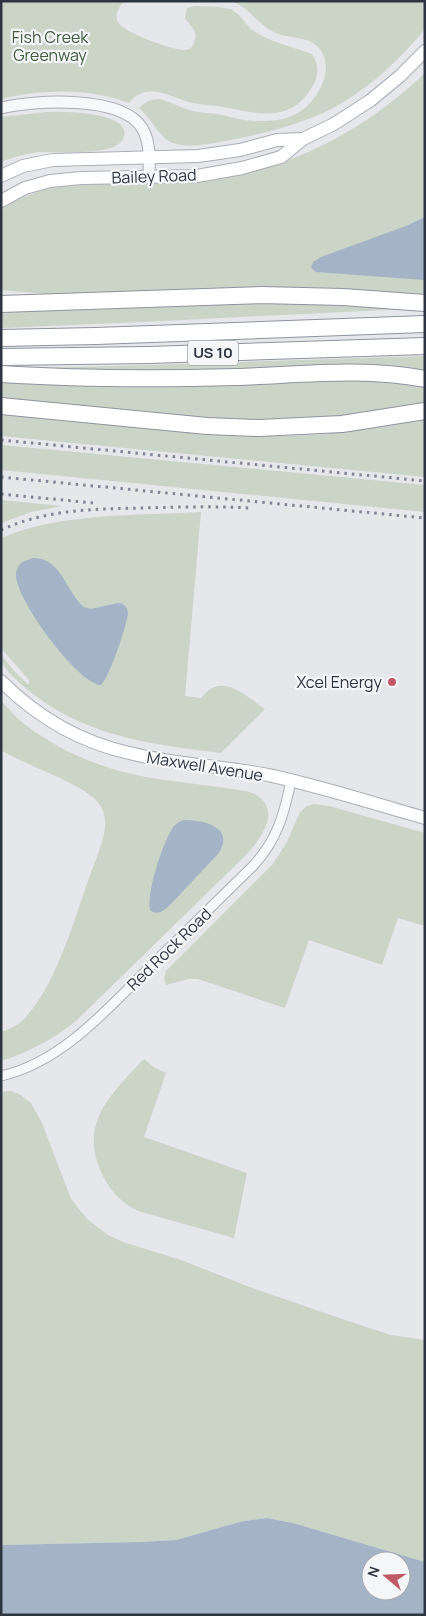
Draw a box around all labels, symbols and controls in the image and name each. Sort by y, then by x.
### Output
park label: Fish Creek Greenway [12,26,89,66]
street label: Bailey Road [111,164,197,188]
road number: US 10 [188,340,238,366]
place label: Xcel Energy [296,671,383,693]
marker: Xcel Energy [386,676,398,688]
street label: Maxwell Avenue [145,746,265,786]
street label: Red Rock Road [122,903,216,995]
north arrow [361,1551,411,1601]
text: N [363,1564,384,1579]

